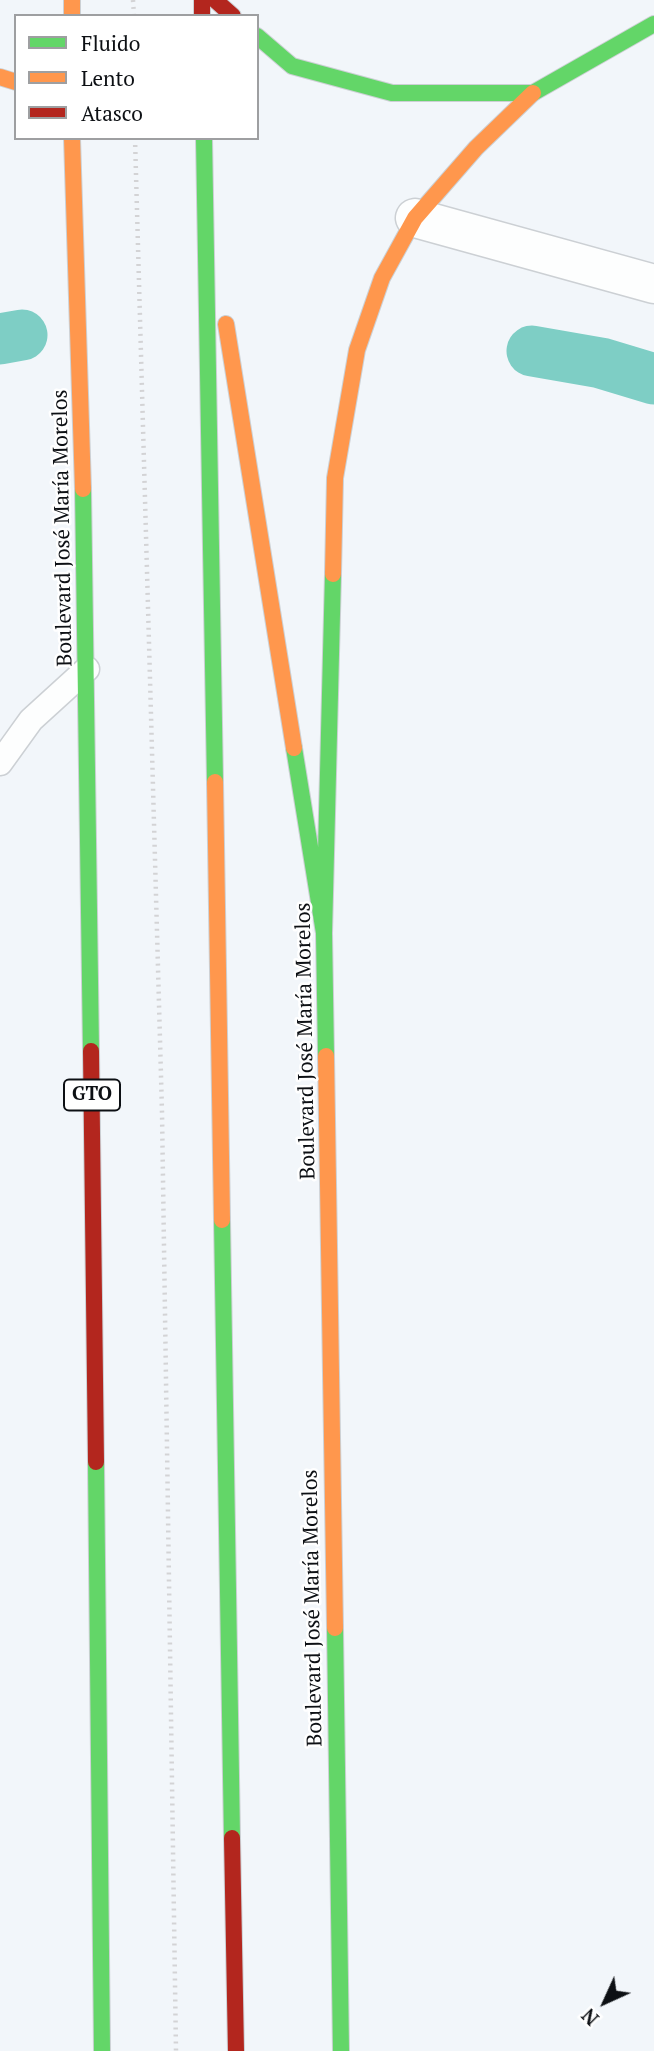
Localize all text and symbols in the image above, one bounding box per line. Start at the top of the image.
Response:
legend [14,14,259,140]
text: Fluido [81,29,140,57]
text: Lento [81,64,135,92]
text: Atasco [81,99,143,127]
street label: Boulevard José María Morelos [48,389,78,667]
street label: Boulevard José María Morelos [291,902,321,1180]
road number: GTO [64,1079,120,1110]
street label: Boulevard José María Morelos [298,1469,328,1747]
north arrow [570,1967,640,2037]
text: N [576,2003,604,2031]

